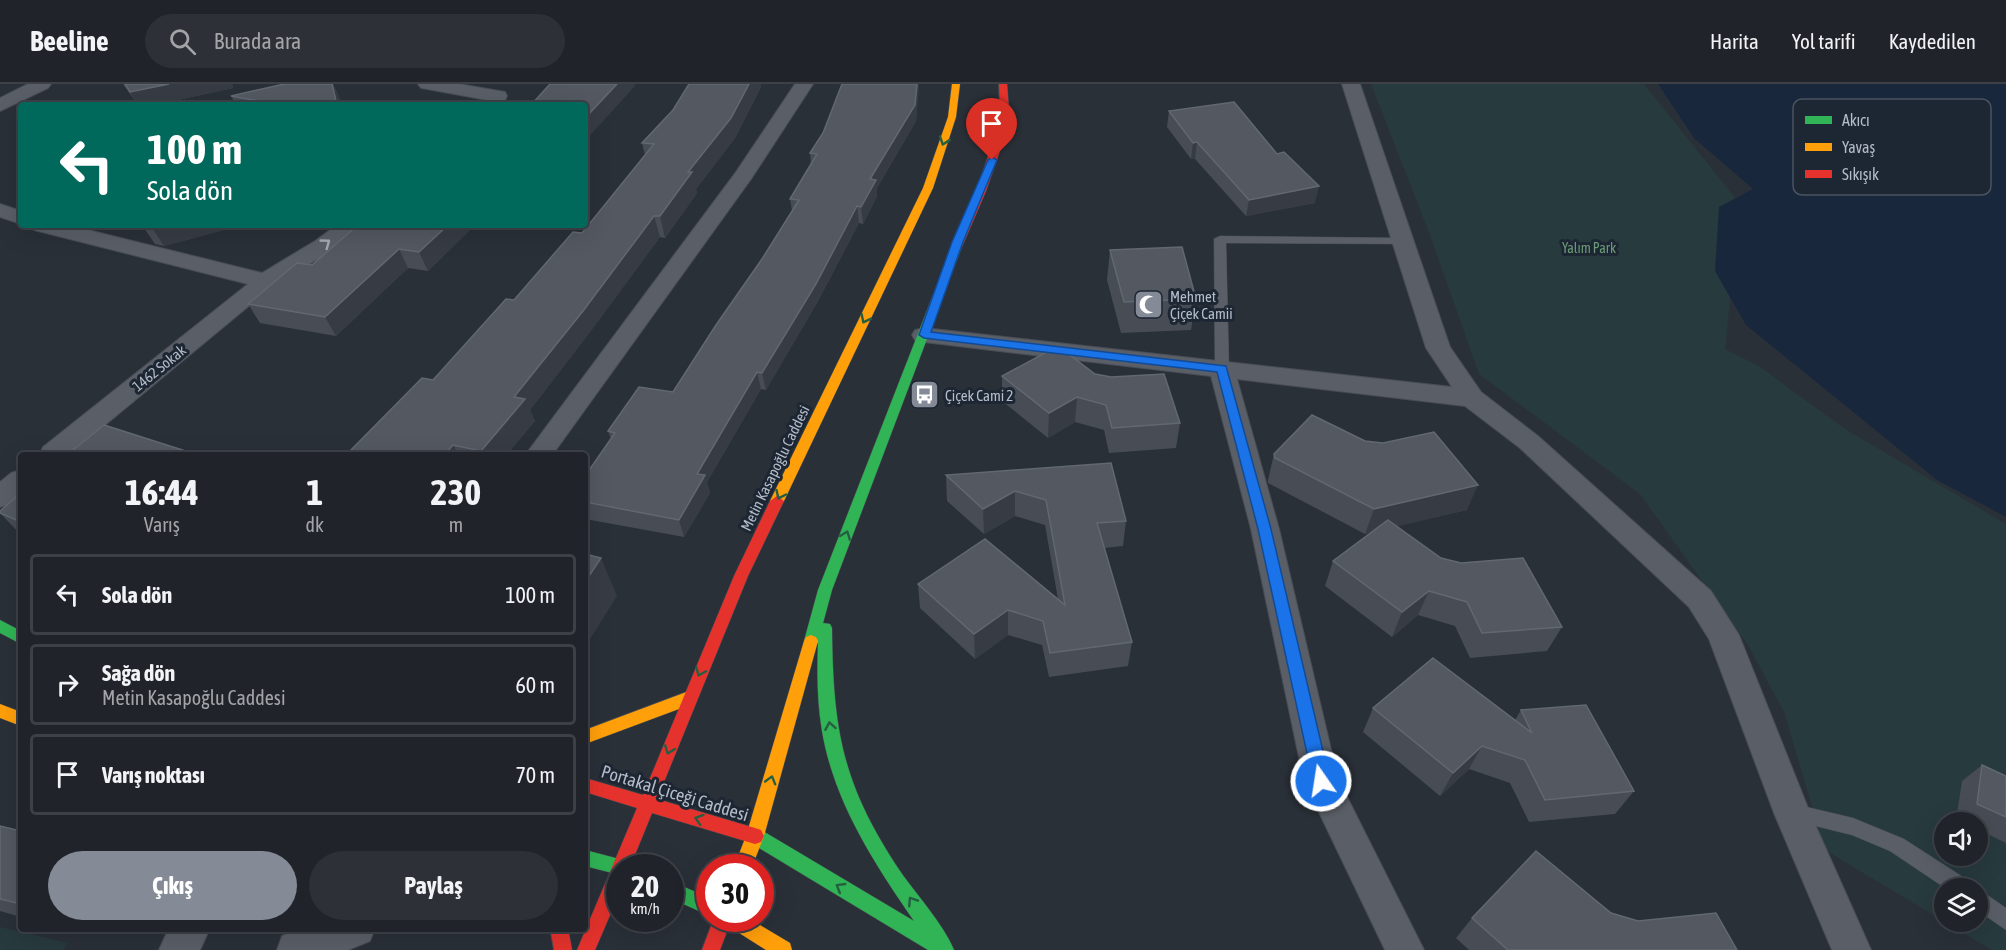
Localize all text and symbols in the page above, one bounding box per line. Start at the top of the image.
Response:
search box [145,14,565,68]
text: Beeline [30,25,109,57]
icon: search [166,25,199,58]
text: Burada ara [214,28,301,54]
text: Harita [1710,29,1759,53]
text: Yol tarifi [1792,29,1856,53]
text: Kaydedilen [1889,29,1976,53]
pin [966,98,1017,160]
legend [1793,99,1991,195]
icon: arrive [975,107,1008,140]
text: Akıcı [1842,111,1870,129]
text: 100 m [147,125,242,173]
icon: left [48,126,126,204]
one-way arrow [939,135,952,146]
text: Yavaş [1842,138,1875,157]
text: Sıkışık [1842,165,1879,184]
text: Sola dön [147,175,233,206]
one-way arrow [320,239,331,250]
park label: Yalım Park [1562,240,1616,256]
place label: Mehmet Çiçek Camii [1170,288,1233,322]
mosque icon: Mehmet Çiçek Camii [1133,289,1165,321]
one-way arrow [861,312,872,323]
street label: 1462 Sokak [129,341,189,395]
bus stop icon: Çiçek Cami 2 [908,379,940,411]
place label: Çiçek Cami 2 [945,387,1013,404]
street label: Metin Kasapoğlu Caddesi [737,402,813,534]
text: 16:44 [125,471,199,513]
text: 1 [306,471,323,513]
text: 230 [430,471,481,513]
one-way arrow [776,488,788,499]
text: Varış [144,513,180,536]
text: dk [306,513,324,536]
text: m [449,513,463,536]
one-way arrow [839,531,851,542]
icon: left [51,578,84,611]
text: Sola dön [102,582,172,608]
text: 100 m [505,582,555,608]
text: Sağa dön [102,660,175,686]
one-way arrow [695,666,707,677]
icon: right [51,668,84,701]
text: 60 m [515,672,555,698]
text: Metin Kasapoğlu Caddesi [102,686,286,709]
one-way arrow [824,721,837,731]
one-way arrow [664,744,676,755]
position arrow [1289,749,1353,813]
icon: arrive [51,758,84,791]
street label: Portakal Çiceği Caddesi [599,761,751,825]
text: Varış noktası [102,762,205,788]
text: 70 m [515,762,555,788]
one-way arrow [764,775,776,786]
map controls [1934,812,1988,932]
button: sound [1934,812,1988,866]
one-way arrow [694,814,705,826]
button: Çıkış [48,851,297,920]
button: Paylaş [309,851,558,920]
speed limit sign: 30 [696,854,774,932]
text: 20 [631,869,659,903]
button: layers [1934,878,1988,932]
one-way arrow [836,883,846,895]
one-way arrow [908,896,919,907]
text: km/h [630,900,660,917]

